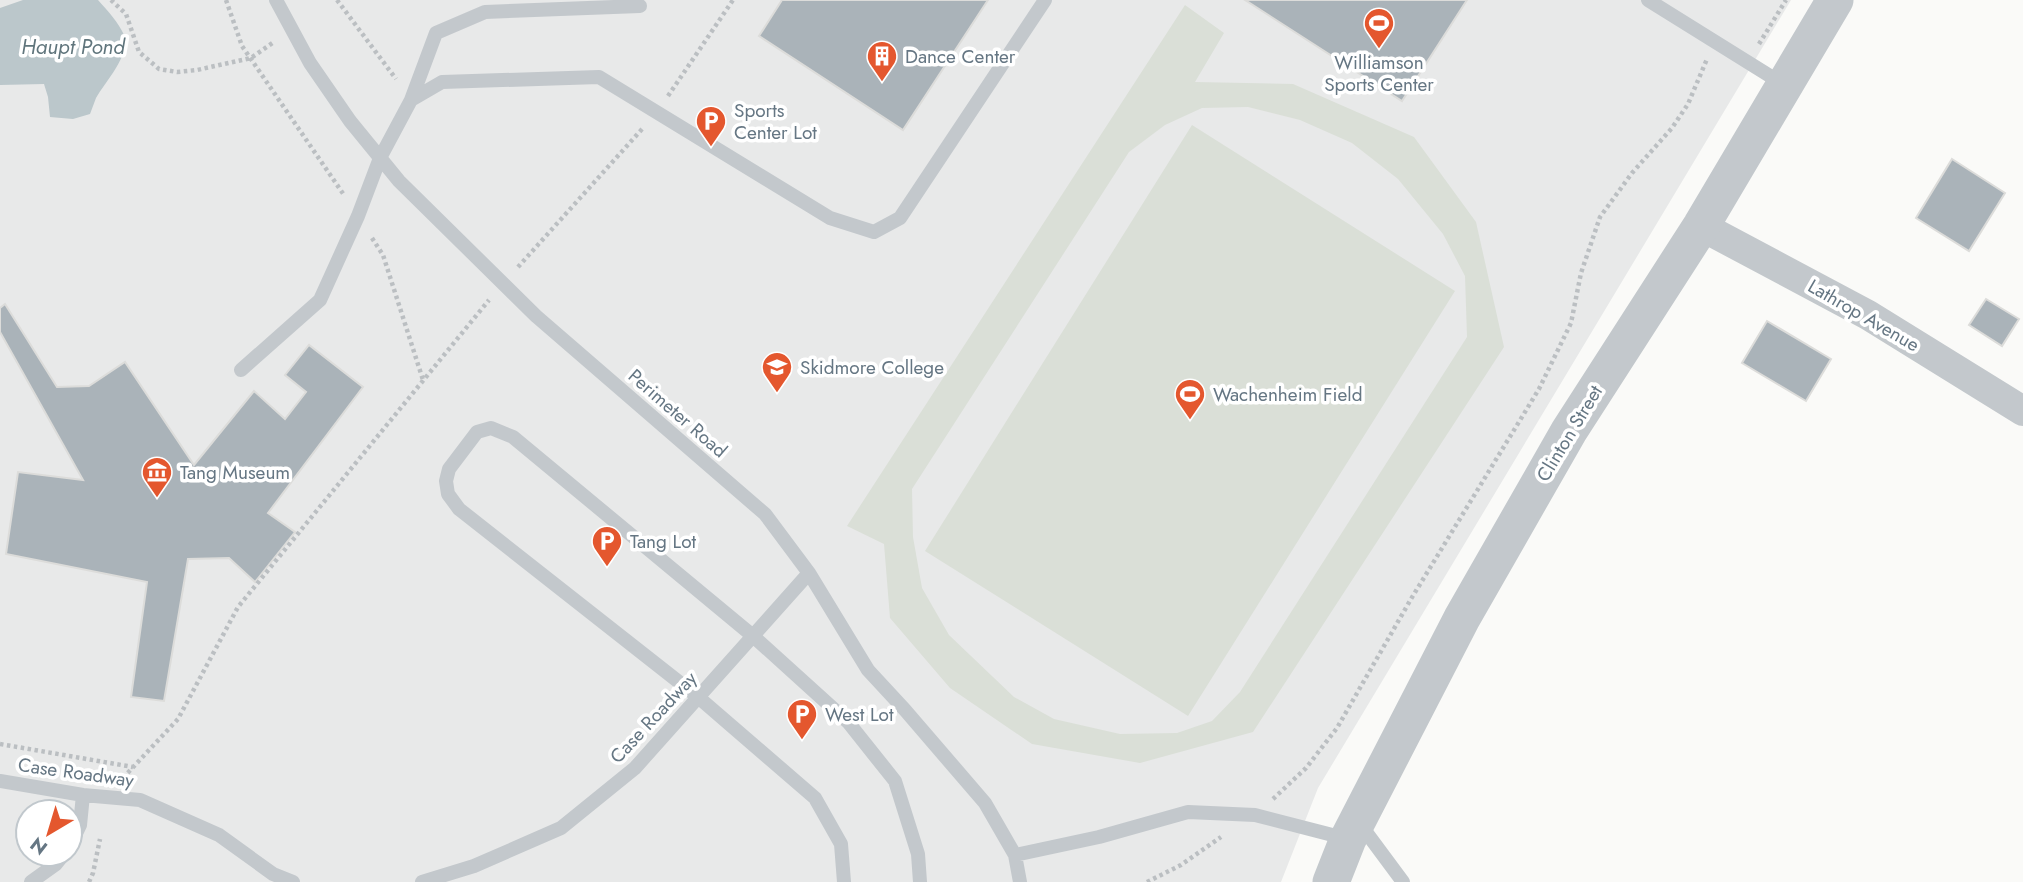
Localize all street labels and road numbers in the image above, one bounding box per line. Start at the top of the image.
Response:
street label: Lathrop Avenue [1803,273,1925,358]
street label: Perimeter Road [622,363,733,464]
street label: Clinton Street [1530,380,1609,487]
street label: Case Roadway [604,665,703,769]
street label: Case Roadway [16,751,136,794]

